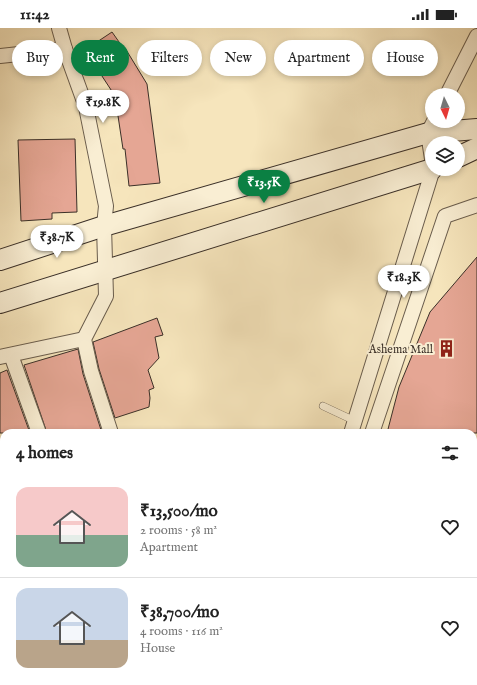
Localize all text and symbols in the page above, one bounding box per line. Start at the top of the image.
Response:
text: 11:42 [20,5,50,24]
chip: Buy [12,40,63,76]
chip: Rent [71,40,129,76]
chip: Filters [137,40,202,76]
chip: New [210,40,266,76]
chip: Apartment [274,40,364,76]
chip: House [372,40,438,76]
north arrow [425,88,465,128]
map controls [425,88,465,176]
pin: ₹19.8K [70,90,136,124]
text: ₹19.8K [85,94,121,111]
button: layers [425,136,465,176]
pin: ₹13.5K [231,170,297,204]
text: ₹13.5K [247,174,281,191]
pin: ₹38.7K [24,225,90,259]
text: ₹38.7K [40,229,74,246]
pin: ₹18.3K [371,265,437,299]
text: ₹18.3K [387,269,421,286]
building icon: Ashema Mall [436,339,456,359]
place label: Ashema Mall [368,342,434,357]
icon: filters [439,442,461,464]
text: 4 homes [16,443,73,464]
text: ₹13,500/mo [140,501,218,522]
icon: home [48,503,96,551]
icon: heart [439,516,461,538]
text: 2 rooms · 58 m² [140,522,217,539]
text: Apartment [140,539,198,556]
text: ₹38,700/mo [140,602,219,623]
icon: home [48,604,96,652]
icon: heart [439,617,461,639]
text: 4 rooms · 116 m² [140,623,223,640]
text: House [140,640,175,657]

